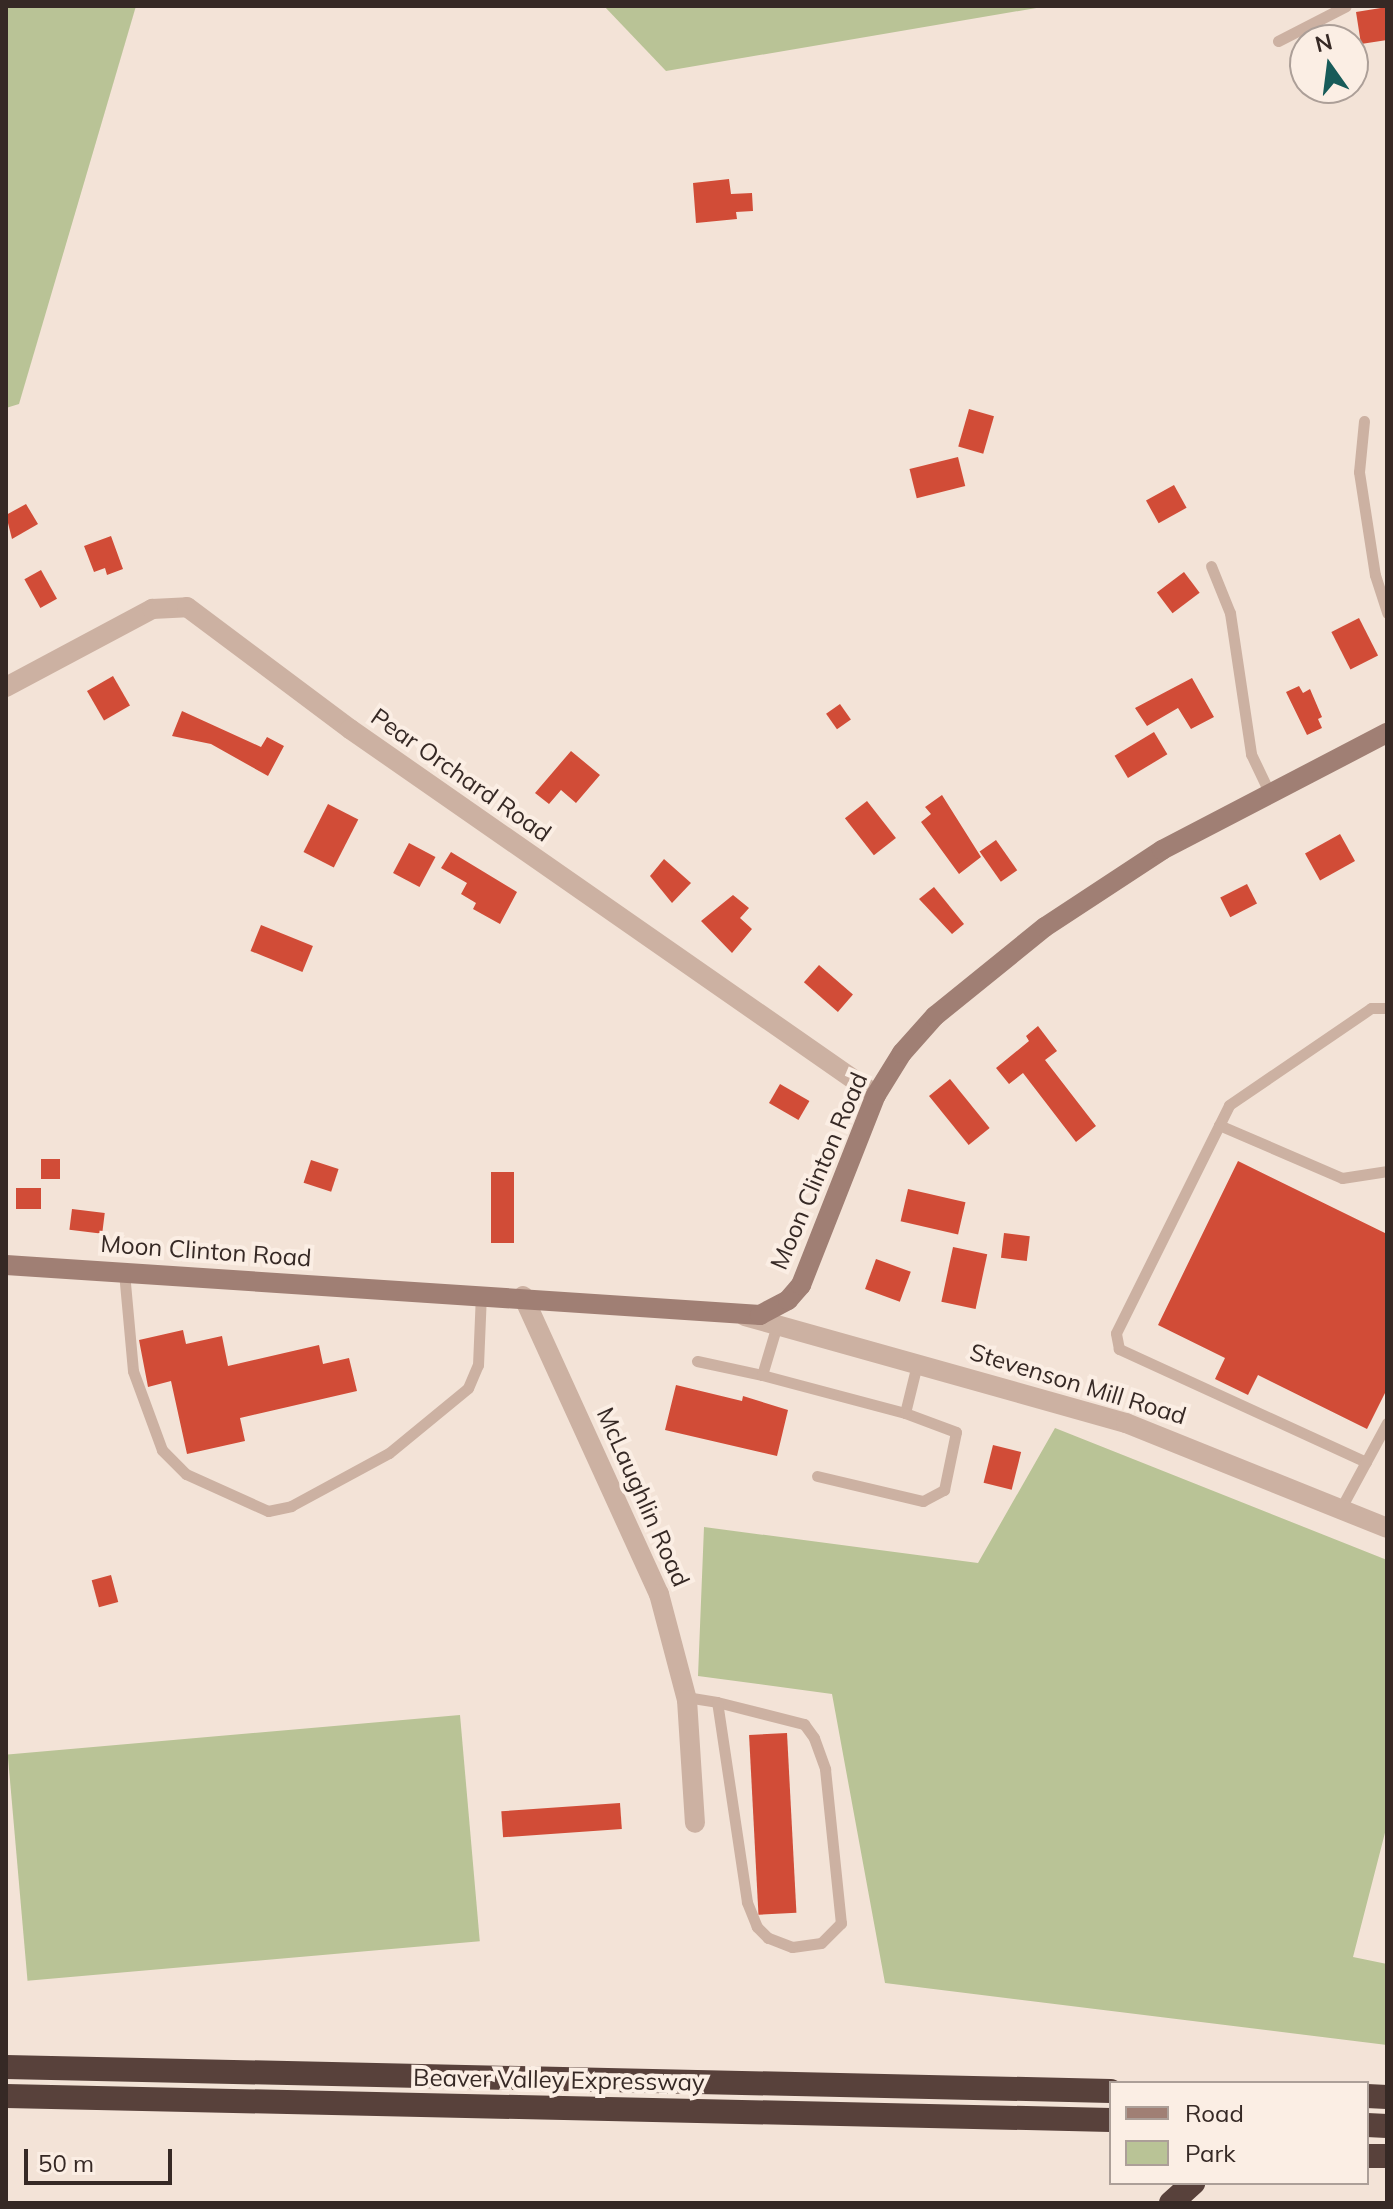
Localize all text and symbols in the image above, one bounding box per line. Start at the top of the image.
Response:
north arrow [1289,24,1369,104]
text: N [1312,27,1335,58]
street label: Pear Orchard Road [365,702,557,848]
street label: Moon Clinton Road [764,1068,874,1274]
street label: Moon Clinton Road [100,1229,312,1273]
street label: Stevenson Mill Road [966,1337,1190,1431]
street label: McLaughlin Road [591,1403,695,1591]
street label: Beaver Valley Expressway [413,2063,705,2097]
legend [1109,2081,1369,2185]
text: Road [1185,2098,1244,2128]
scale bar [28,2133,176,2183]
text: Park [1185,2138,1236,2168]
text: 50 m [38,2148,94,2178]

